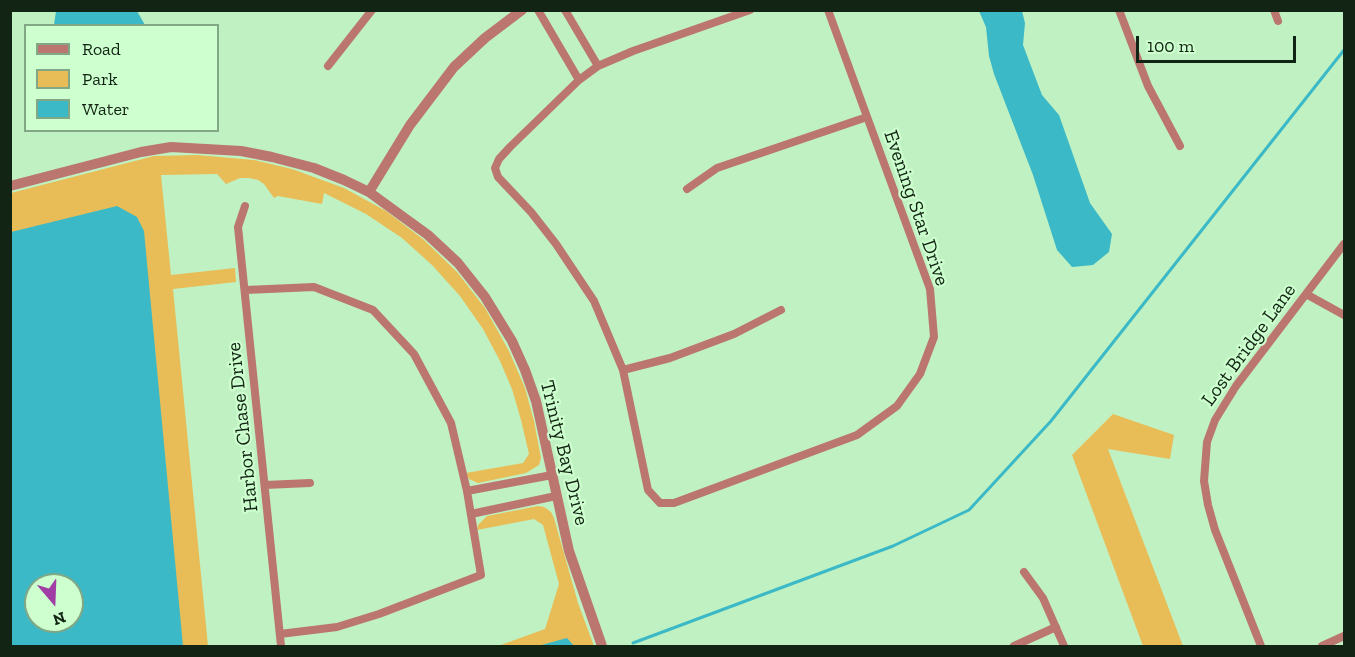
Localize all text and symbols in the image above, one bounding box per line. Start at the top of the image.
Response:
legend [24,24,219,132]
scale bar [1139,24,1300,62]
text: 100 m [1147,35,1194,57]
text: Road [82,38,121,60]
text: Park [82,68,118,90]
text: Water [82,98,129,120]
street label: Evening Star Drive [878,127,954,289]
street label: Lost Bridge Lane [1197,279,1301,411]
street label: Harbor Chase Drive [222,341,264,513]
street label: Trinity Bay Drive [534,378,594,528]
north arrow [24,573,84,633]
text: N [51,608,68,630]

